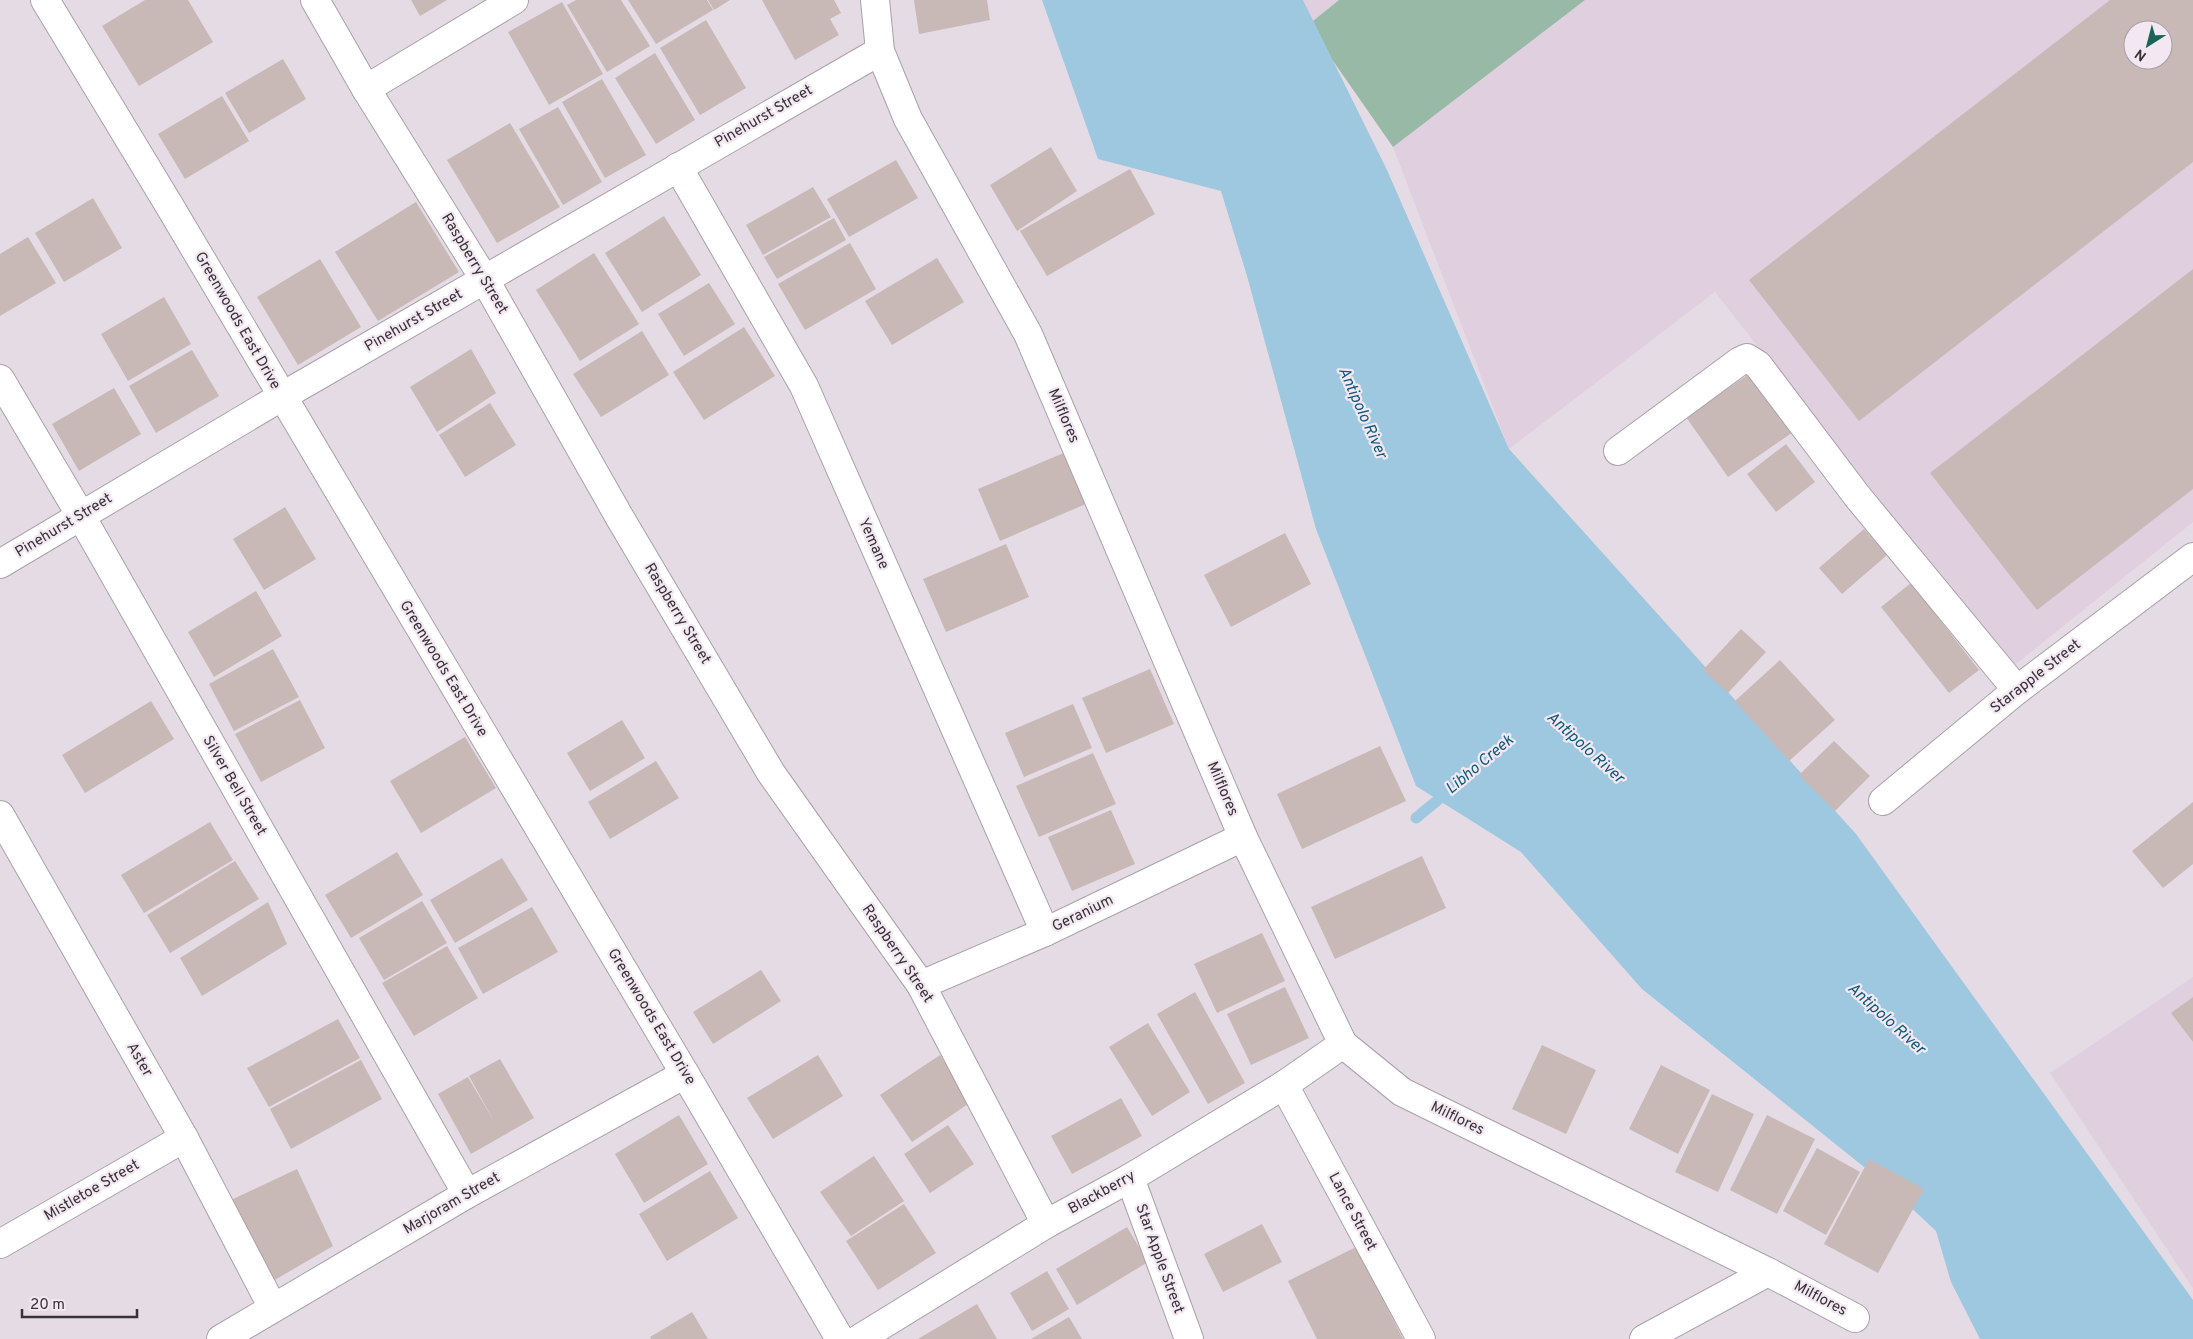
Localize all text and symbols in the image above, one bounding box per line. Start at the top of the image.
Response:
north arrow [2123,20,2173,70]
text: N [2132,44,2150,64]
street label: Pinehurst Street [712,81,816,153]
street label: Raspberry Street [436,210,512,318]
street label: Greenwoods East Drive [190,249,284,393]
street label: Pinehurst Street [362,285,466,357]
water label: Antipolo River [1333,364,1392,464]
street label: Milflores [1043,386,1083,446]
street label: Pinehurst Street [12,490,116,562]
street label: Yemane [853,515,893,573]
street label: Raspberry Street [639,560,715,668]
street label: Greenwoods East Drive [395,597,491,741]
street label: Starapple Street [1987,636,2085,718]
water label: Antipolo River [1542,708,1630,789]
water label: Libho Creek [1442,730,1519,799]
street label: Silver Bell Street [198,732,270,840]
street label: Milflores [1202,759,1242,819]
street label: Geranium [1049,891,1117,937]
street label: Raspberry Street [857,901,937,1007]
street label: Greenwoods East Drive [603,945,699,1089]
water label: Antipolo River [1843,979,1931,1060]
street label: Aster [122,1039,156,1081]
street label: Milflores [1427,1098,1487,1140]
street label: Mistletoe Street [41,1156,143,1226]
street label: Blackberry [1065,1167,1139,1219]
street label: Marjoram Street [400,1169,504,1239]
street label: Lance Street [1324,1170,1380,1254]
street label: Star Apple Street [1130,1202,1188,1316]
street label: Milflores [1790,1277,1850,1321]
scale bar [22,1286,138,1318]
text: 20 m [30,1296,65,1315]

